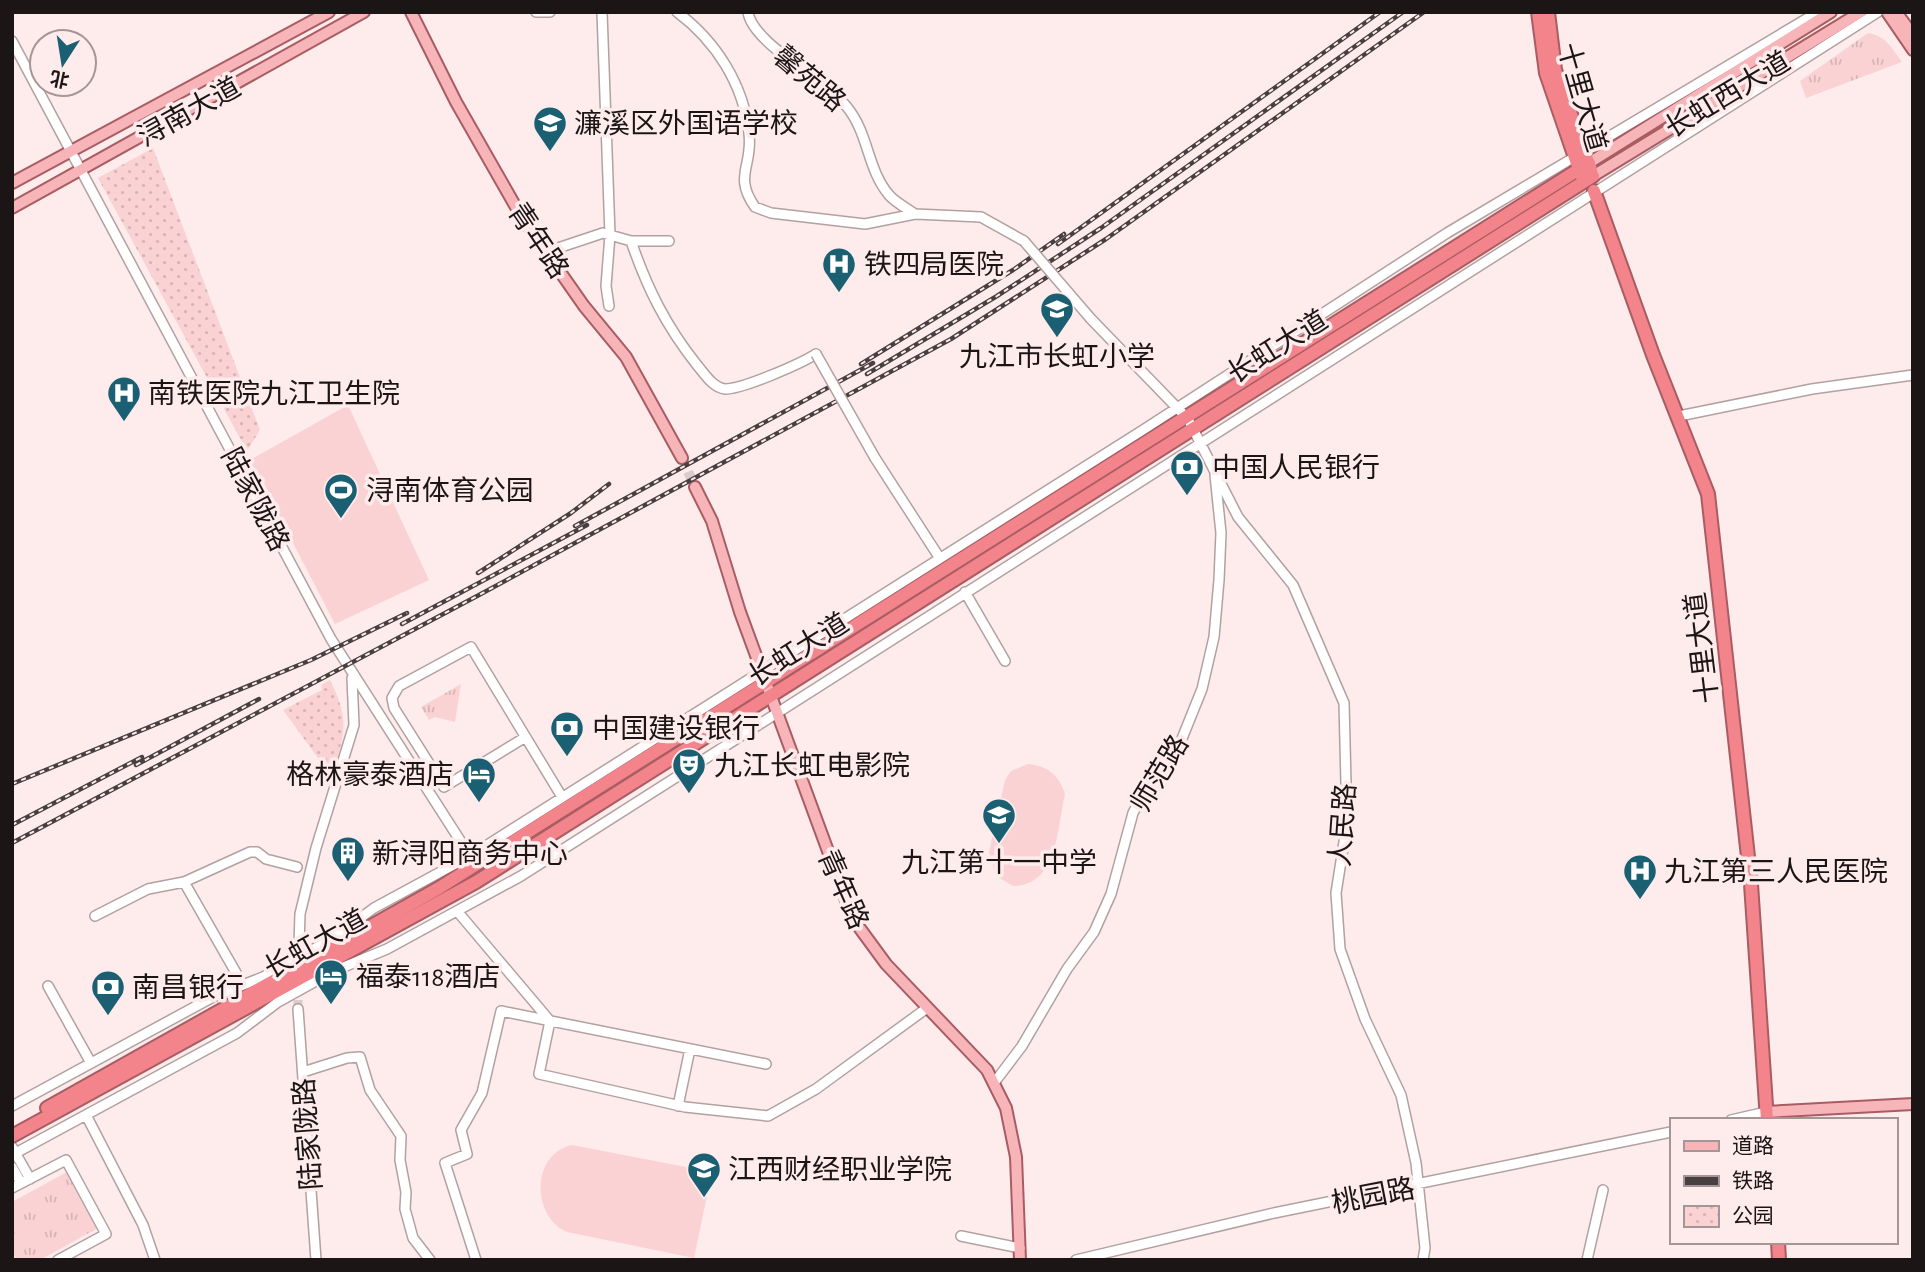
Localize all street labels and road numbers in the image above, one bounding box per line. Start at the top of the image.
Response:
street label: 十里大道 [1552,39,1612,155]
street label: 馨苑路 [768,40,851,117]
street label: 长虹西大道 [1660,46,1795,144]
street label: 浔南大道 [133,72,246,152]
street label: 青年路 [502,197,574,284]
street label: 长虹大道 [1222,304,1333,389]
street label: 陆家陇路 [216,443,295,556]
street label: 十里大道 [1680,590,1724,705]
street label: 长虹大道 [743,607,854,692]
street label: 师范路 [1125,730,1194,817]
street label: 人民路 [1325,782,1361,868]
street label: 青年路 [812,845,874,934]
street label: 长虹大道 [259,904,372,984]
street label: 陆家陇路 [289,1077,327,1191]
street label: 桃园路 [1329,1173,1417,1219]

